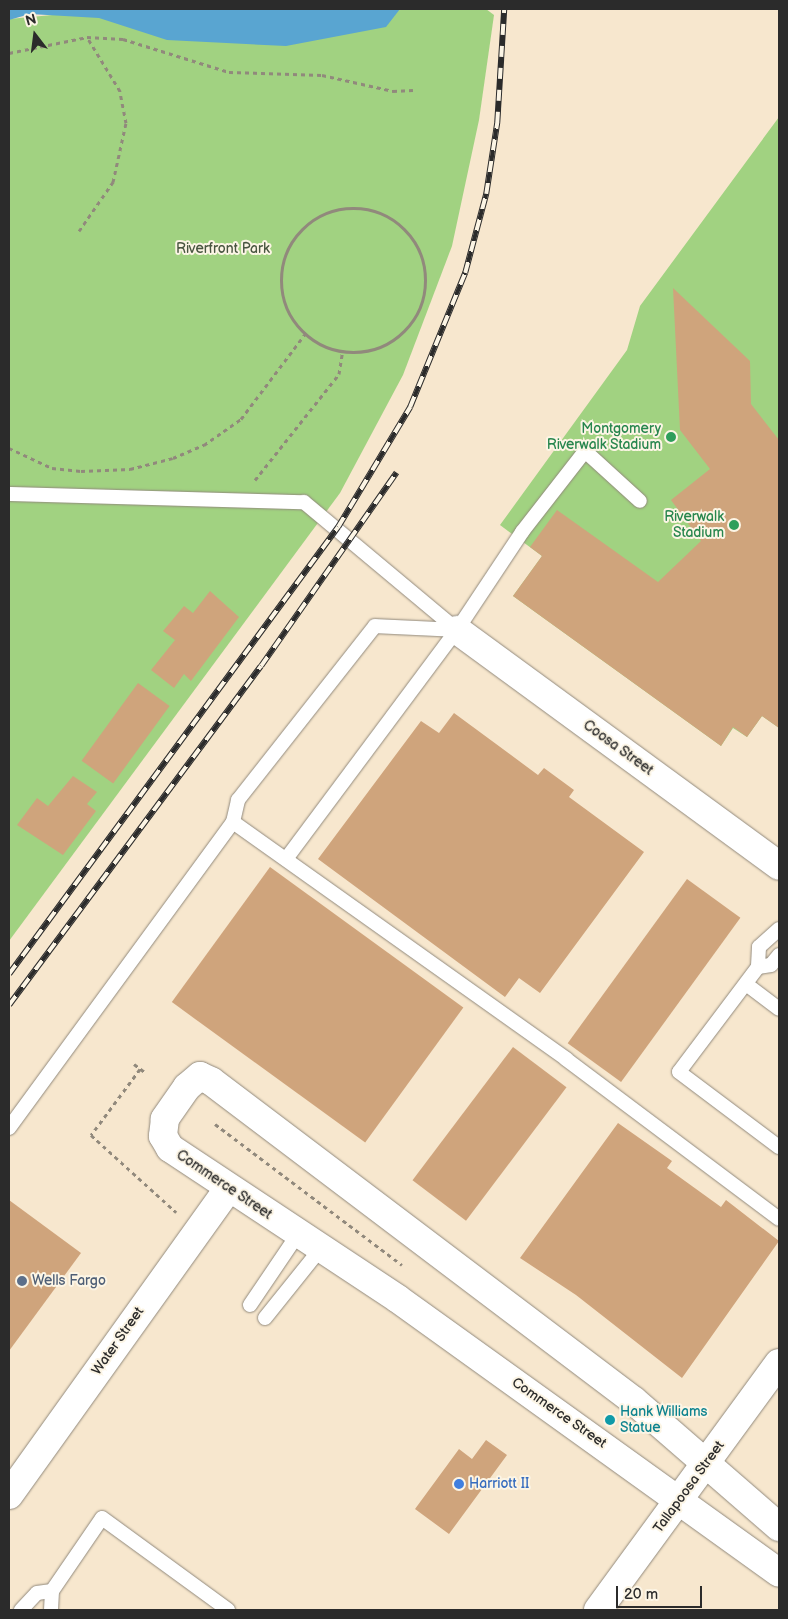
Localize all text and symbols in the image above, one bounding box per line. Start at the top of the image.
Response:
north arrow [10,10,60,60]
text: N [24,10,38,30]
park label: Riverfront Park [176,241,270,257]
place label: Montgomery Riverwalk Stadium [546,421,661,454]
marker: Montgomery Riverwalk Stadium [665,431,677,443]
place label: Riverwalk Stadium [664,509,724,542]
marker: Riverwalk Stadium [728,519,740,531]
street label: Coosa Street [580,717,656,779]
street label: Commerce Street [173,1147,275,1223]
place label: Wells Fargo [32,1273,106,1289]
marker: Wells Fargo [16,1275,28,1287]
street label: Water Street [88,1304,148,1378]
street label: Commerce Street [508,1374,610,1452]
place label: Hank Williams Statue [620,1404,708,1436]
marker: Hank Williams Statue [604,1414,616,1426]
street label: Tallapoosa Street [650,1438,728,1536]
place label: Harriott II [469,1476,529,1492]
marker: Harriott II [453,1478,465,1490]
scale bar [618,1576,704,1608]
text: 20 m [624,1585,658,1604]

